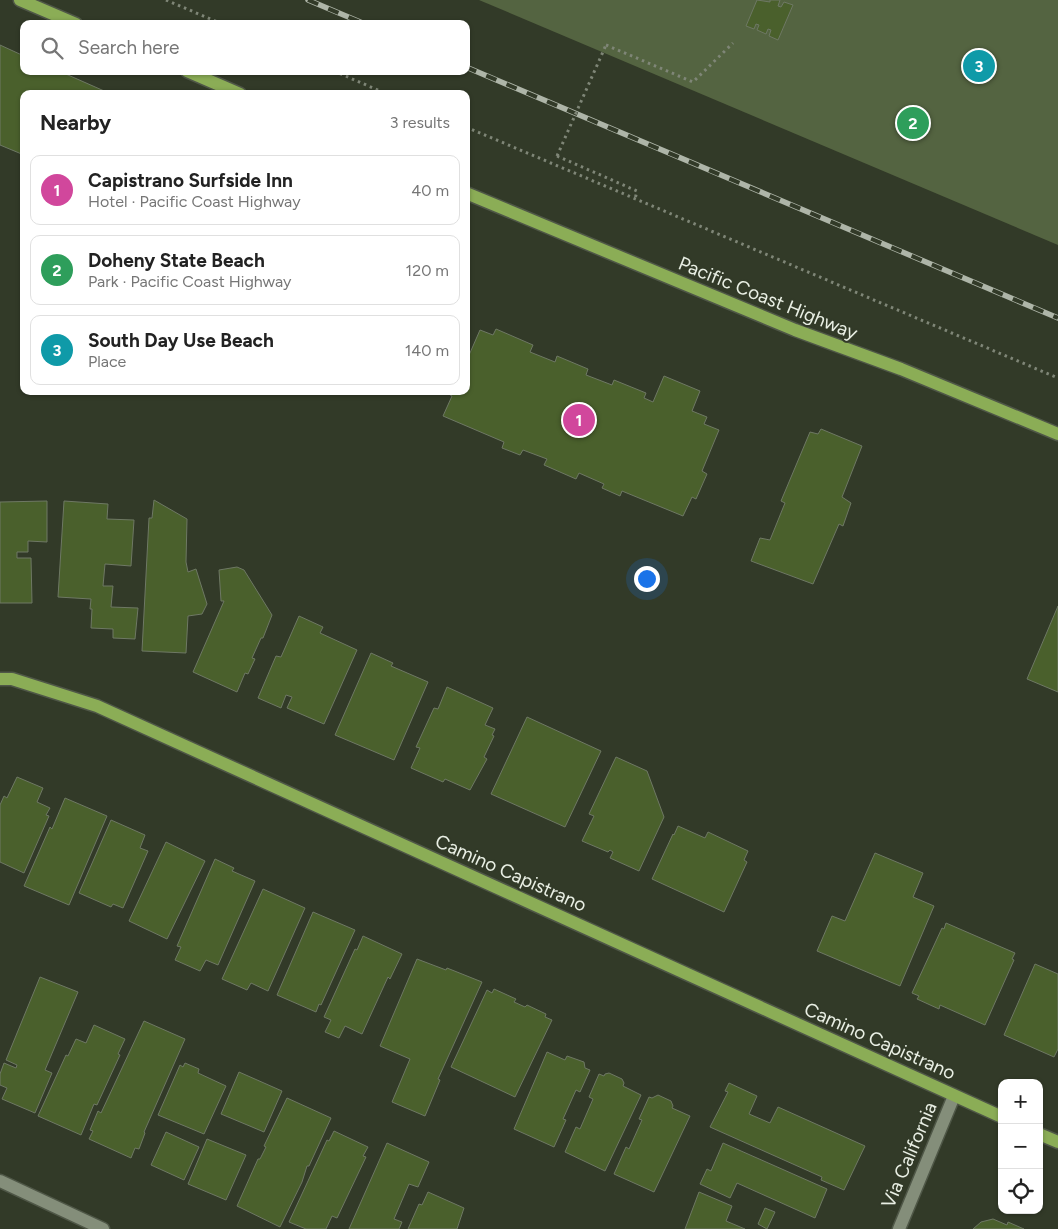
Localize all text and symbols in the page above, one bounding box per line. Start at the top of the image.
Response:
search box [20,20,470,75]
icon: search [38,34,66,62]
text: Search here [78,36,180,59]
pin: 3 [963,47,995,85]
pin: 2 [897,104,929,142]
text: Nearby [40,110,111,135]
text: 3 results [390,113,450,132]
text: Capistrano Surfside Inn [88,169,293,192]
text: 1 [54,181,60,200]
text: 40 m [411,181,449,200]
text: Hotel · Pacific Coast Highway [88,192,301,211]
text: Doheny State Beach [88,249,265,272]
street label: Pacific Coast Highway [675,252,861,344]
text: 2 [52,261,62,280]
text: 120 m [406,261,449,280]
text: Park · Pacific Coast Highway [88,272,291,291]
text: South Day Use Beach [88,329,274,352]
text: 3 [53,341,61,360]
text: 140 m [405,341,449,360]
text: Place [88,352,126,371]
pin: 1 [563,401,595,439]
your location [634,566,660,592]
street label: Camino Capistrano [432,829,590,917]
street label: Camino Capistrano [801,997,959,1085]
map controls [998,1079,1043,1214]
button: + [998,1079,1043,1124]
street label: Via California [876,1098,942,1212]
button: − [998,1124,1043,1169]
button: locate [998,1169,1043,1214]

